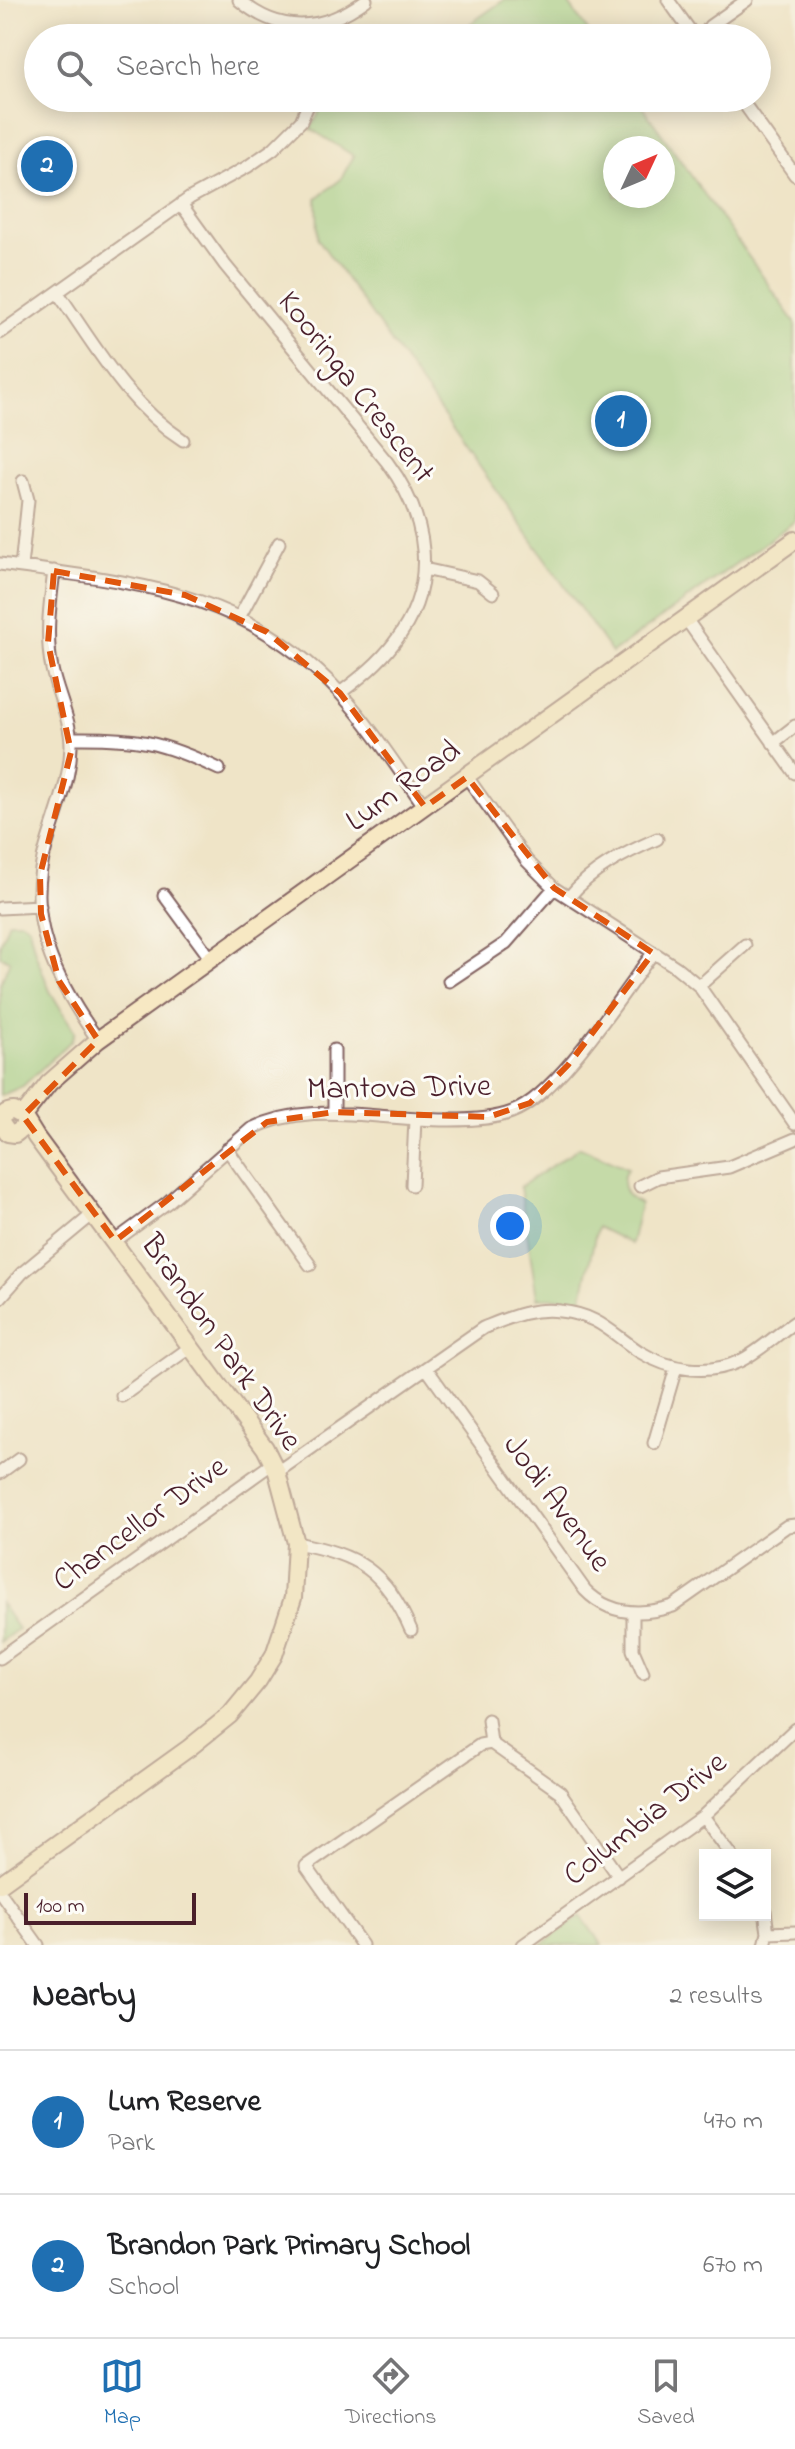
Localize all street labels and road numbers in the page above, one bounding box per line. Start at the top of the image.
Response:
street label: Kooringa Crescent [265,282,445,495]
street label: Lum Road [337,729,471,845]
street label: Mantova Drive [306,1064,492,1114]
street label: Brandon Park Drive [127,1224,313,1462]
street label: Jodi Avenue [490,1426,622,1583]
street label: Chancellor Drive [44,1445,239,1605]
street label: Columbia Drive [554,1741,738,1899]

